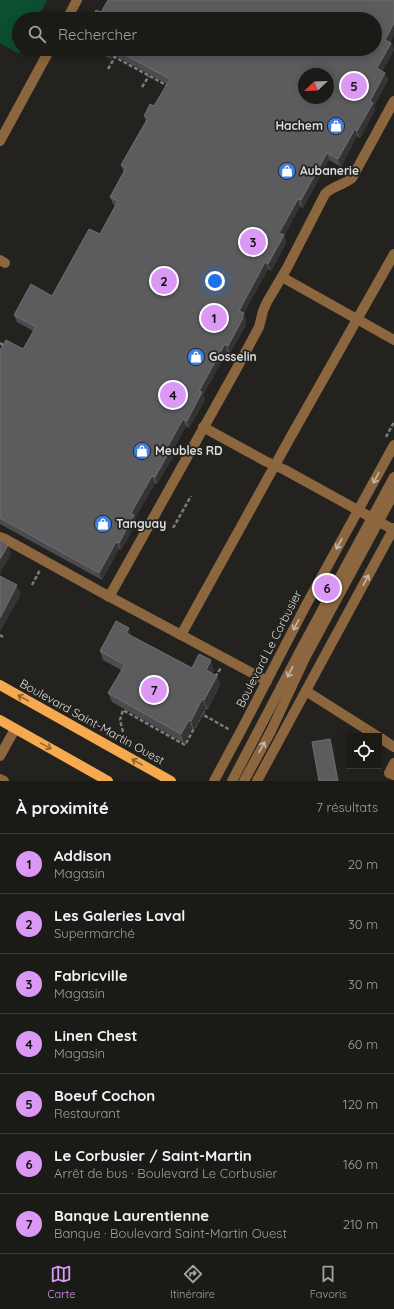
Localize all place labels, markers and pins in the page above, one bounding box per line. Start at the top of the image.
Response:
pin: 5 [341,71,367,101]
shop icon: Hachem [326,116,346,136]
place label: Hachem [275,118,323,133]
shop icon: Aubanerie [277,161,297,181]
place label: Aubanerie [300,163,359,178]
pin: 3 [240,227,266,257]
pin: 2 [151,266,177,296]
pin: 1 [201,303,227,333]
shop icon: Gosselin [186,347,206,367]
place label: Gosselin [209,349,257,364]
pin: 4 [160,380,186,410]
shop icon: Meubles RD [132,441,152,461]
place label: Meubles RD [155,443,223,458]
shop icon: Tanguay [93,514,113,534]
place label: Tanguay [116,516,166,531]
pin: 6 [314,573,340,603]
pin: 7 [141,675,167,705]

